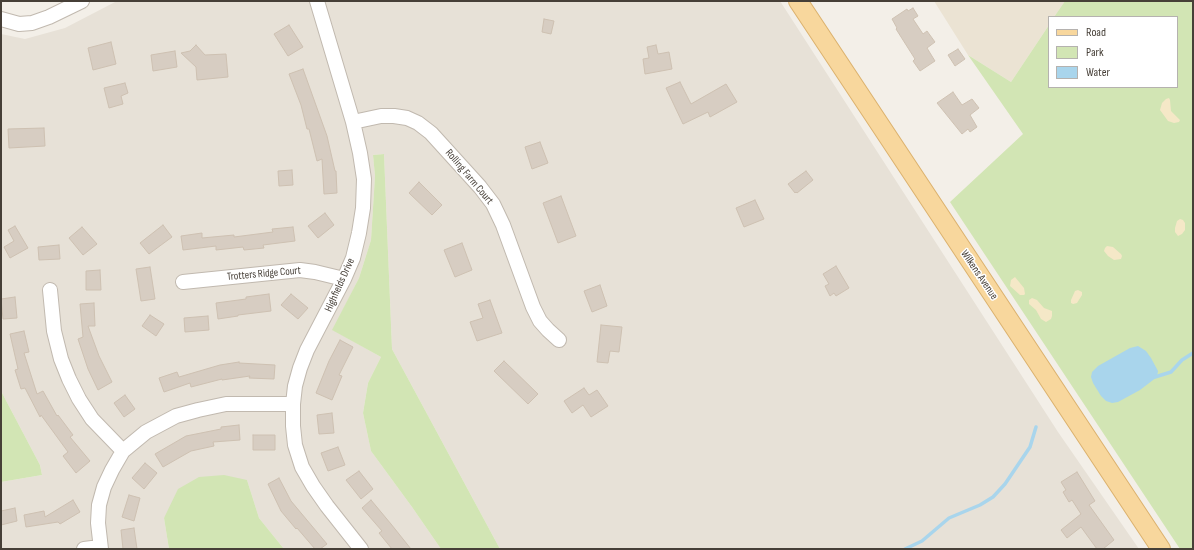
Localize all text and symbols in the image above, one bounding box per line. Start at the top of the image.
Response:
legend [1048,16,1178,88]
text: Road [1086,25,1106,40]
text: Park [1086,45,1104,60]
text: Water [1086,65,1110,80]
street label: Rolling Farm Court [442,147,496,207]
street label: Wilkens Avenue [958,248,1000,302]
street label: Highfields Drive [322,256,358,314]
street label: Trotters Ridge Court [226,264,302,284]

